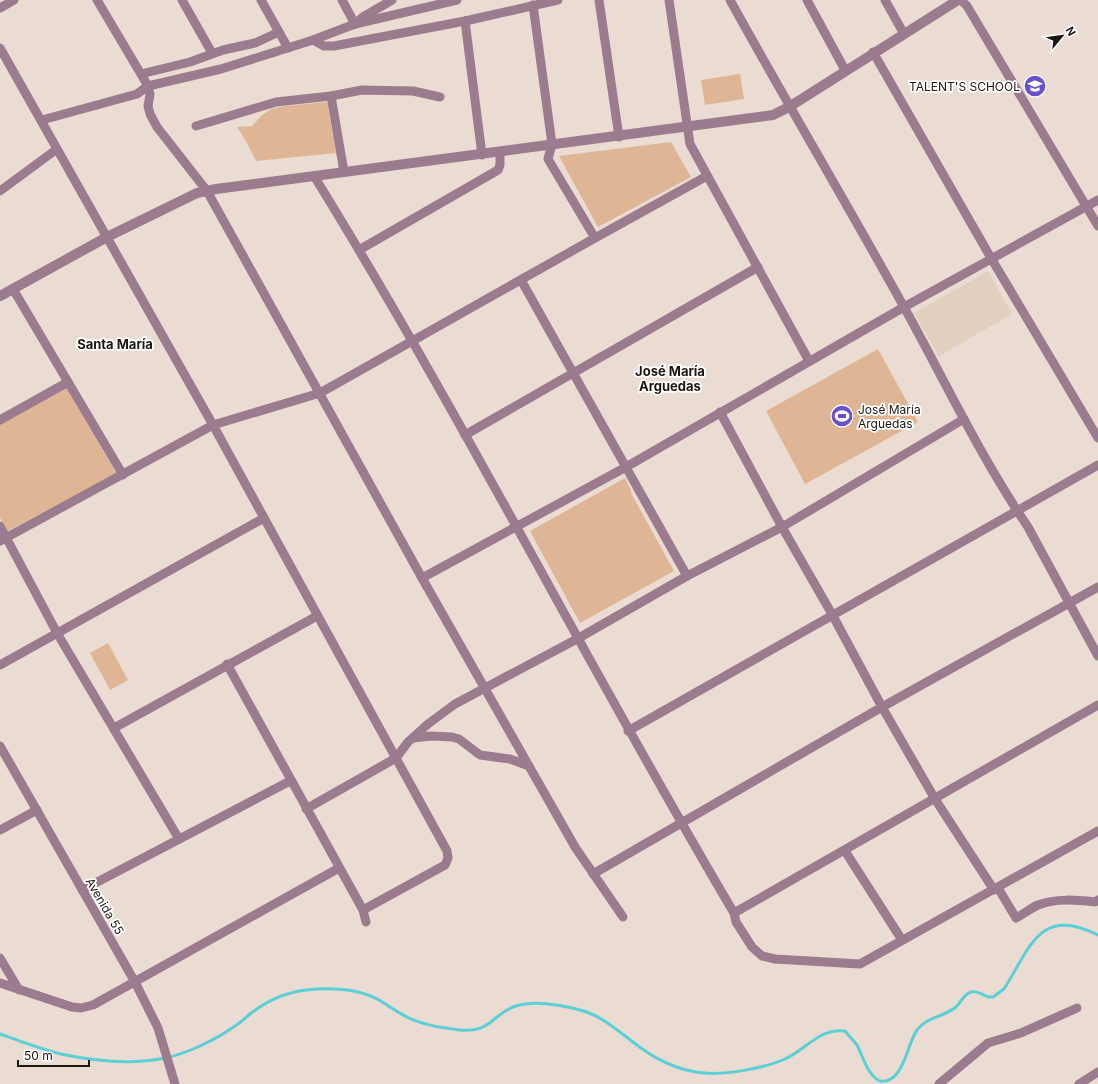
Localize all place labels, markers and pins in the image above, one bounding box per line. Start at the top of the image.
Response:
school or university icon: TALENT'S SCHOOL [1022,73,1048,99]
place label: TALENT'S SCHOOL [909,79,1020,94]
place label: José María Arguedas [858,402,921,431]
sports icon: José María Arguedas [829,403,855,429]

